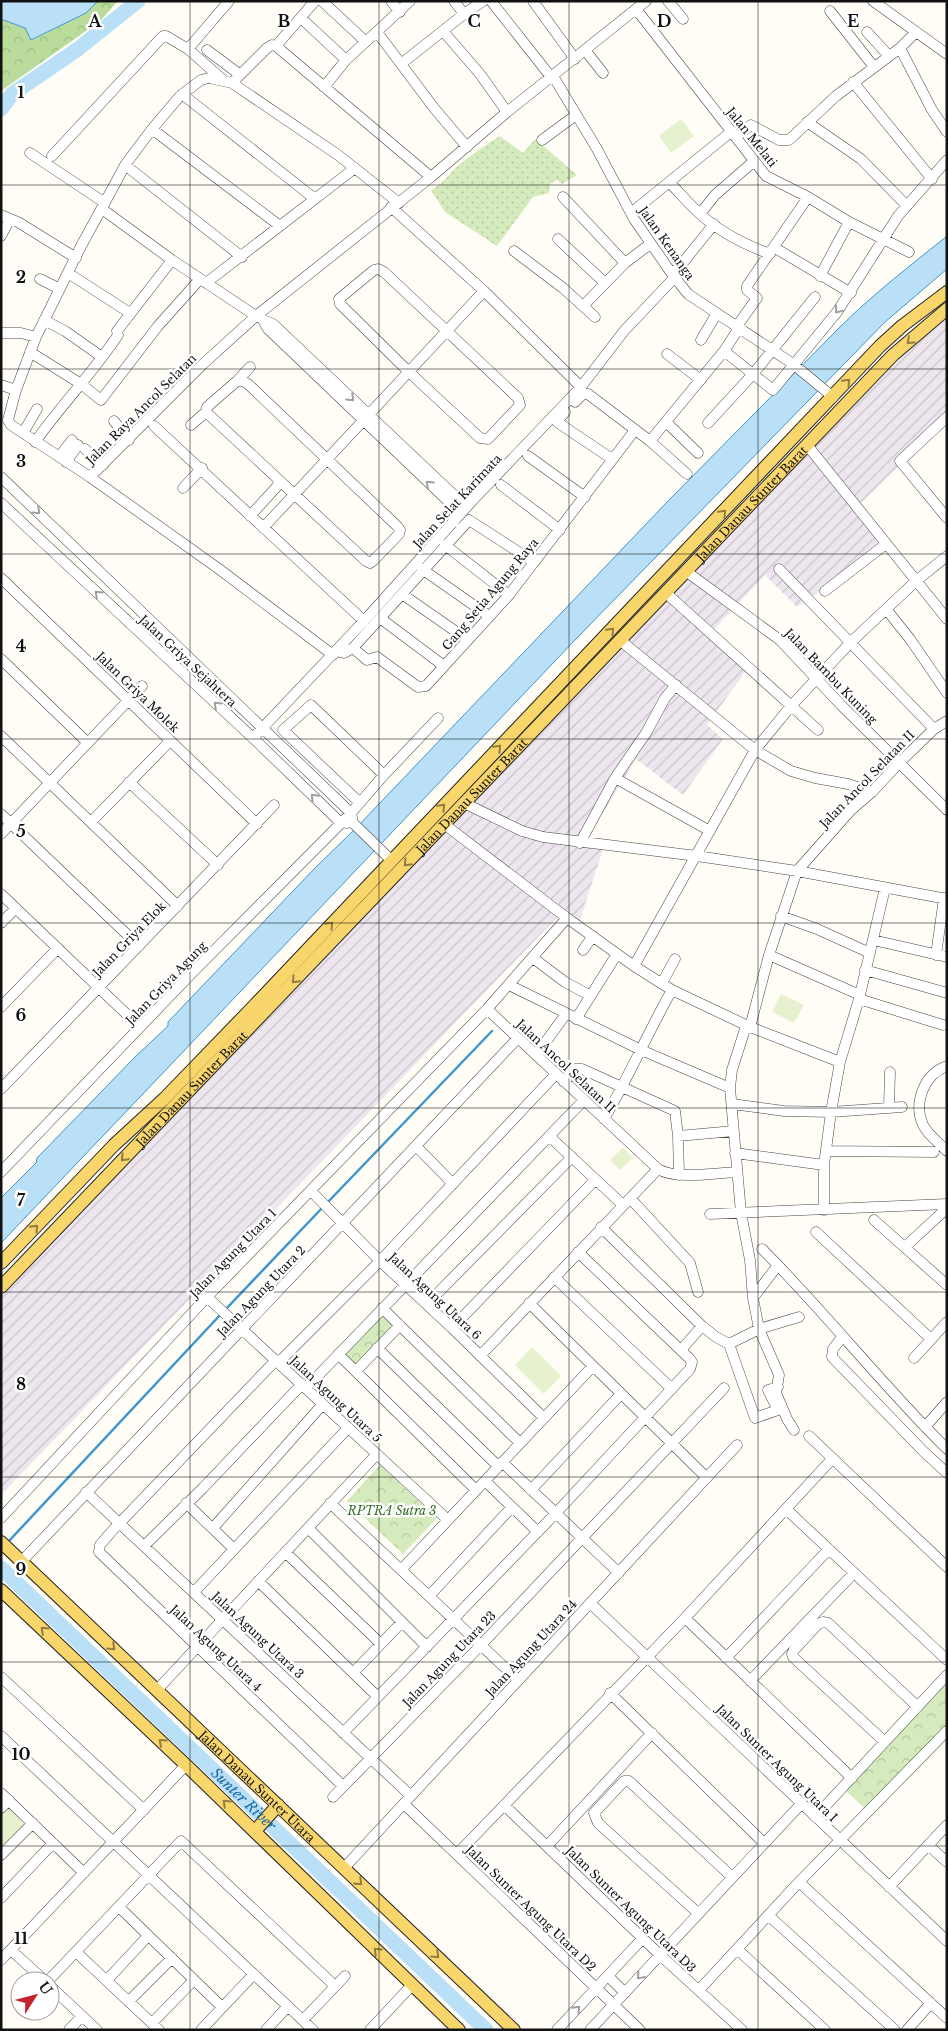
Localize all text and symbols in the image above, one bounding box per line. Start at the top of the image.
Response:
text: A [88,11,103,31]
text: B [278,11,291,31]
text: C [467,11,481,31]
text: D [657,11,671,31]
text: E [847,11,859,31]
text: 1 [18,82,25,102]
street label: Jalan Melati [722,103,781,170]
street label: Jalan Kenanga [635,202,698,283]
text: 2 [16,267,26,287]
one-way arrow [835,304,844,314]
one-way arrow [906,335,915,344]
street label: Jalan Raya Ancol Selatan [81,351,199,469]
one-way arrow [841,379,850,388]
one-way arrow [346,392,355,401]
street label: Jalan Danau Sunter Barat [691,442,810,565]
text: 3 [16,451,26,471]
street label: Jalan Selat Karimata [408,451,505,553]
one-way arrow [426,481,435,490]
one-way arrow [31,505,40,514]
one-way arrow [717,510,726,519]
street label: Gang Setia Agung Raya [439,535,542,653]
one-way arrow [95,591,104,600]
street label: Jalan Griya Sejahtera [135,611,240,710]
street label: Jalan Bambu Kuning [780,624,881,727]
one-way arrow [605,627,614,636]
text: 4 [16,636,26,656]
street label: Jalan Griya Molek [92,647,183,736]
one-way arrow [214,702,223,711]
street label: Jalan Ancol Selatan II [815,727,918,832]
street label: Jalan Danau Sunter Barat [411,735,530,858]
one-way arrow [493,744,502,753]
one-way arrow [311,794,320,803]
one-way arrow [436,803,445,812]
text: 5 [16,821,26,841]
one-way arrow [404,857,413,866]
street label: Jalan Griya Elok [88,898,169,981]
one-way arrow [324,921,333,930]
street label: Jalan Griya Agung [121,937,210,1029]
one-way arrow [292,975,301,984]
text: 6 [16,1005,27,1025]
street label: Jalan Ancol Selatan II [512,1015,619,1116]
street label: Jalan Danau Sunter Barat [131,1027,250,1151]
one-way arrow [121,1152,130,1161]
text: 7 [17,1190,26,1210]
street label: Jalan Agung Utara 1 [185,1205,279,1302]
one-way arrow [29,1225,38,1234]
street label: Jalan Agung Utara 2 [212,1243,308,1341]
street label: Jalan Agung Utara 6 [384,1248,484,1343]
street label: Jalan Agung Utara 5 [286,1351,385,1445]
text: 8 [16,1374,26,1394]
park label: RPTRA Sutra 3 [346,1503,437,1518]
text: 9 [16,1559,27,1579]
street label: Jalan Agung Utara 3 [207,1587,307,1682]
street label: Jalan Agung Utara 24 [481,1596,580,1701]
street label: Jalan Agung Utara 4 [166,1600,265,1694]
street label: Jalan Agung Utara 23 [398,1608,499,1712]
one-way arrow [40,1627,49,1636]
one-way arrow [106,1641,115,1650]
street label: Jalan Sunter Agung Utara I [712,1700,841,1825]
street label: Jalan Danau Sunter Utara [195,1726,319,1845]
one-way arrow [158,1739,167,1748]
text: 10 [11,1744,31,1764]
water label: Sunter River [207,1764,280,1835]
one-way arrow [223,1800,232,1809]
street label: Jalan Sunter Agung Utara D2 [461,1840,599,1974]
street label: Jalan Sunter Agung Utara D3 [561,1841,699,1975]
one-way arrow [353,1876,362,1885]
text: 11 [14,1928,28,1948]
one-way arrow [374,1948,383,1957]
one-way arrow [430,1949,439,1958]
one-way arrow [637,1970,646,1979]
north arrow [10,1971,60,2021]
text: U [35,1978,57,1999]
one-way arrow [571,2006,580,2015]

